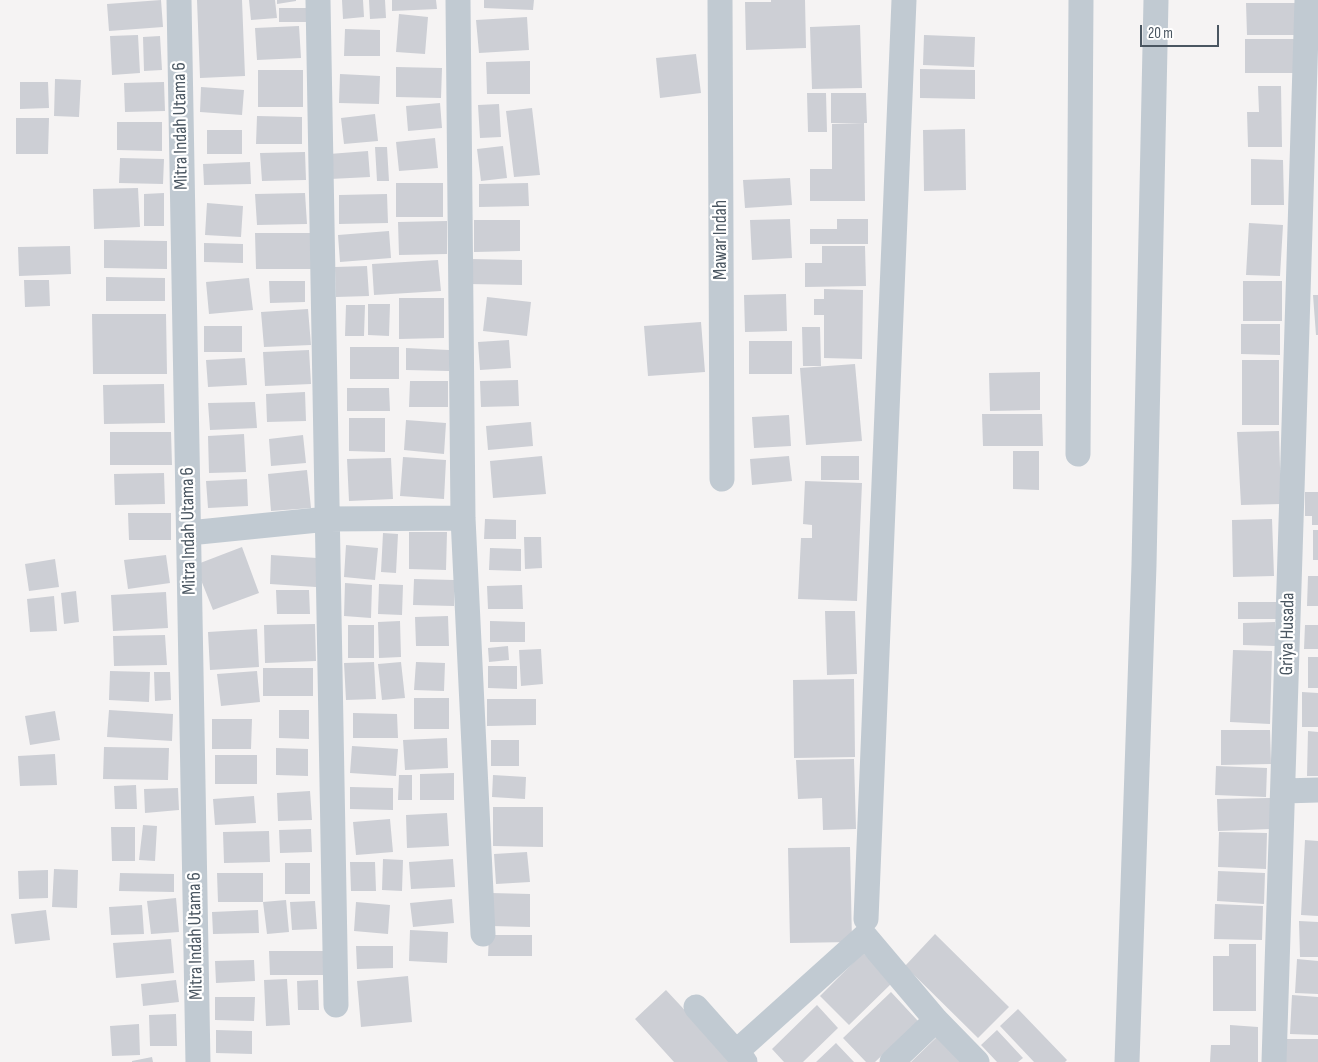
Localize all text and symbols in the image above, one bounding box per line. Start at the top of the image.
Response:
scale bar [1143,15,1222,47]
text: 20 m [1148,24,1173,43]
street label: Mitra Indah Utama 6 [168,62,194,190]
street label: Mawar Indah [710,200,732,280]
street label: Mitra Indah Utama 6 [176,467,202,595]
street label: Griya Husada [1276,592,1300,676]
street label: Mitra Indah Utama 6 [183,872,209,1000]

